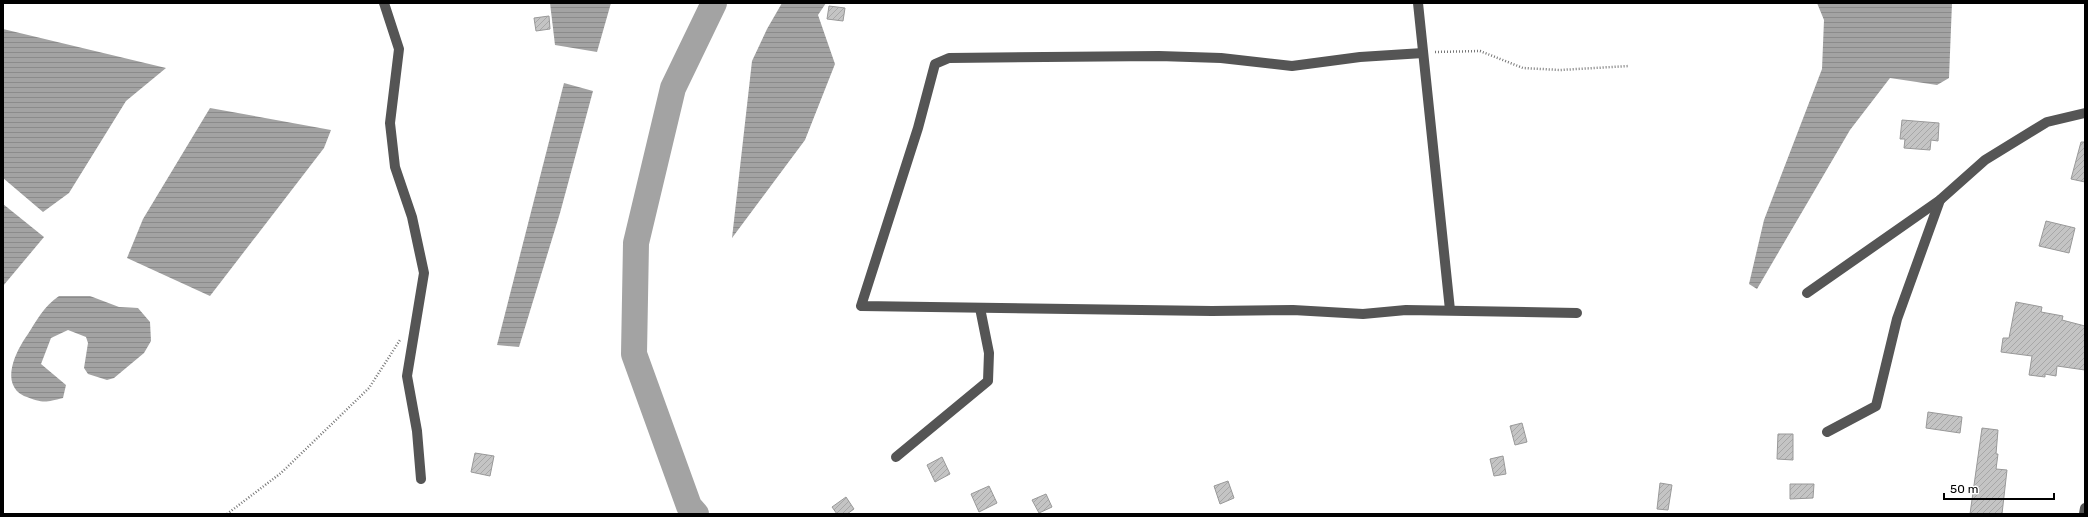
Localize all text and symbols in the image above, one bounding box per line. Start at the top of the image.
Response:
scale bar [1944,475,2054,501]
text: 50 m [1950,482,1978,496]

